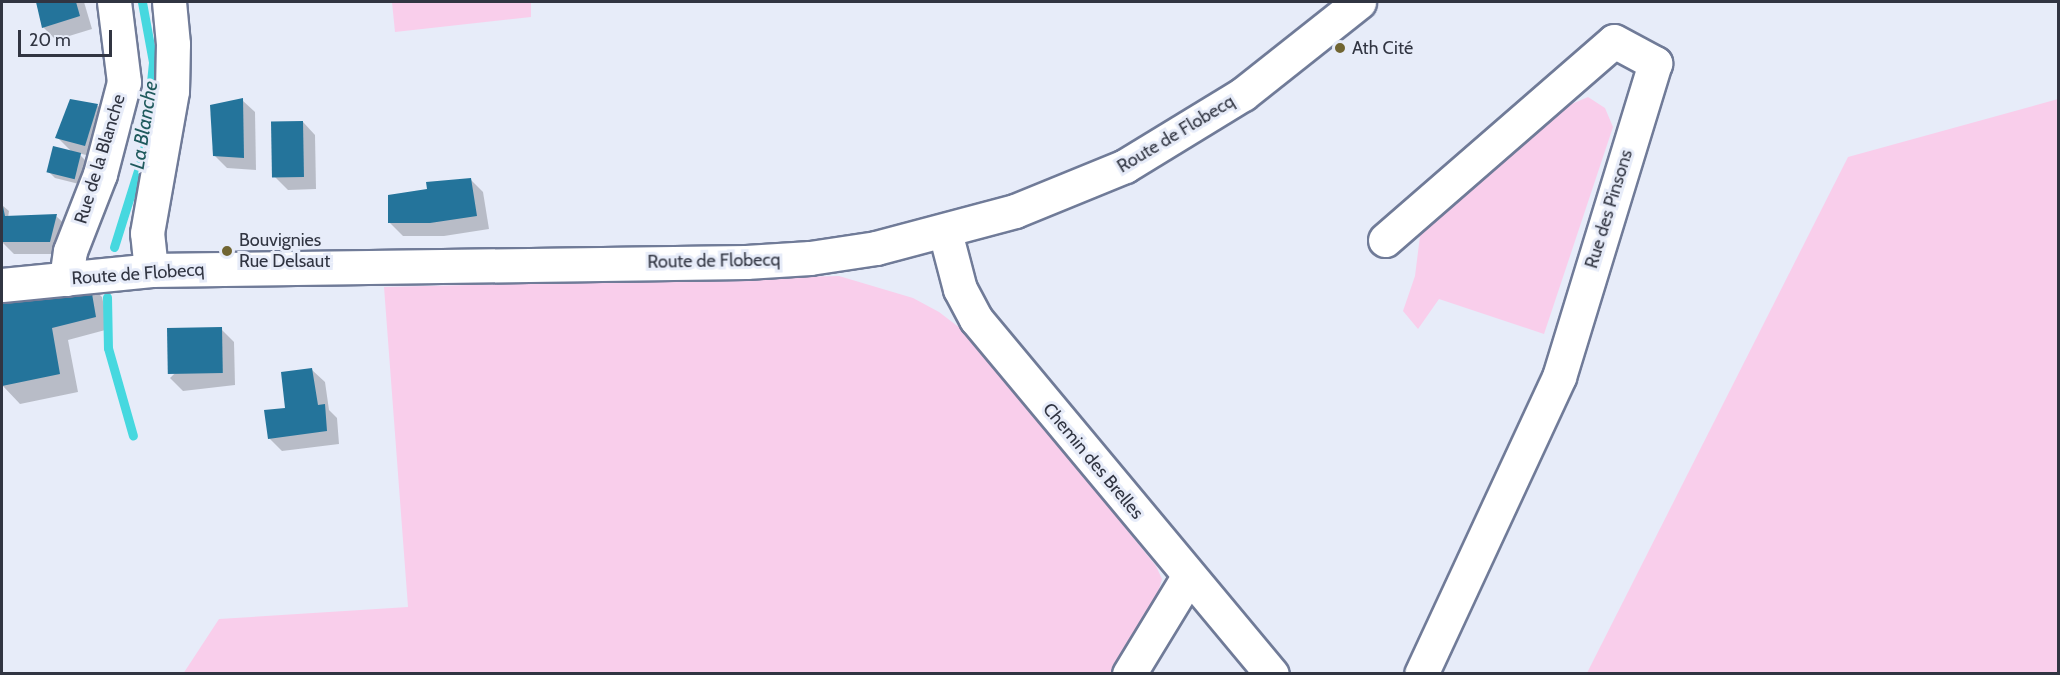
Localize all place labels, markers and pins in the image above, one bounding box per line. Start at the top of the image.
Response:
place label: Ath Cité [1352,37,1413,59]
marker: Ath Cité [1333,41,1347,55]
place label: Bouvignies Rue Delsaut [239,230,330,272]
marker: Bouvignies Rue Delsaut [220,244,234,258]

